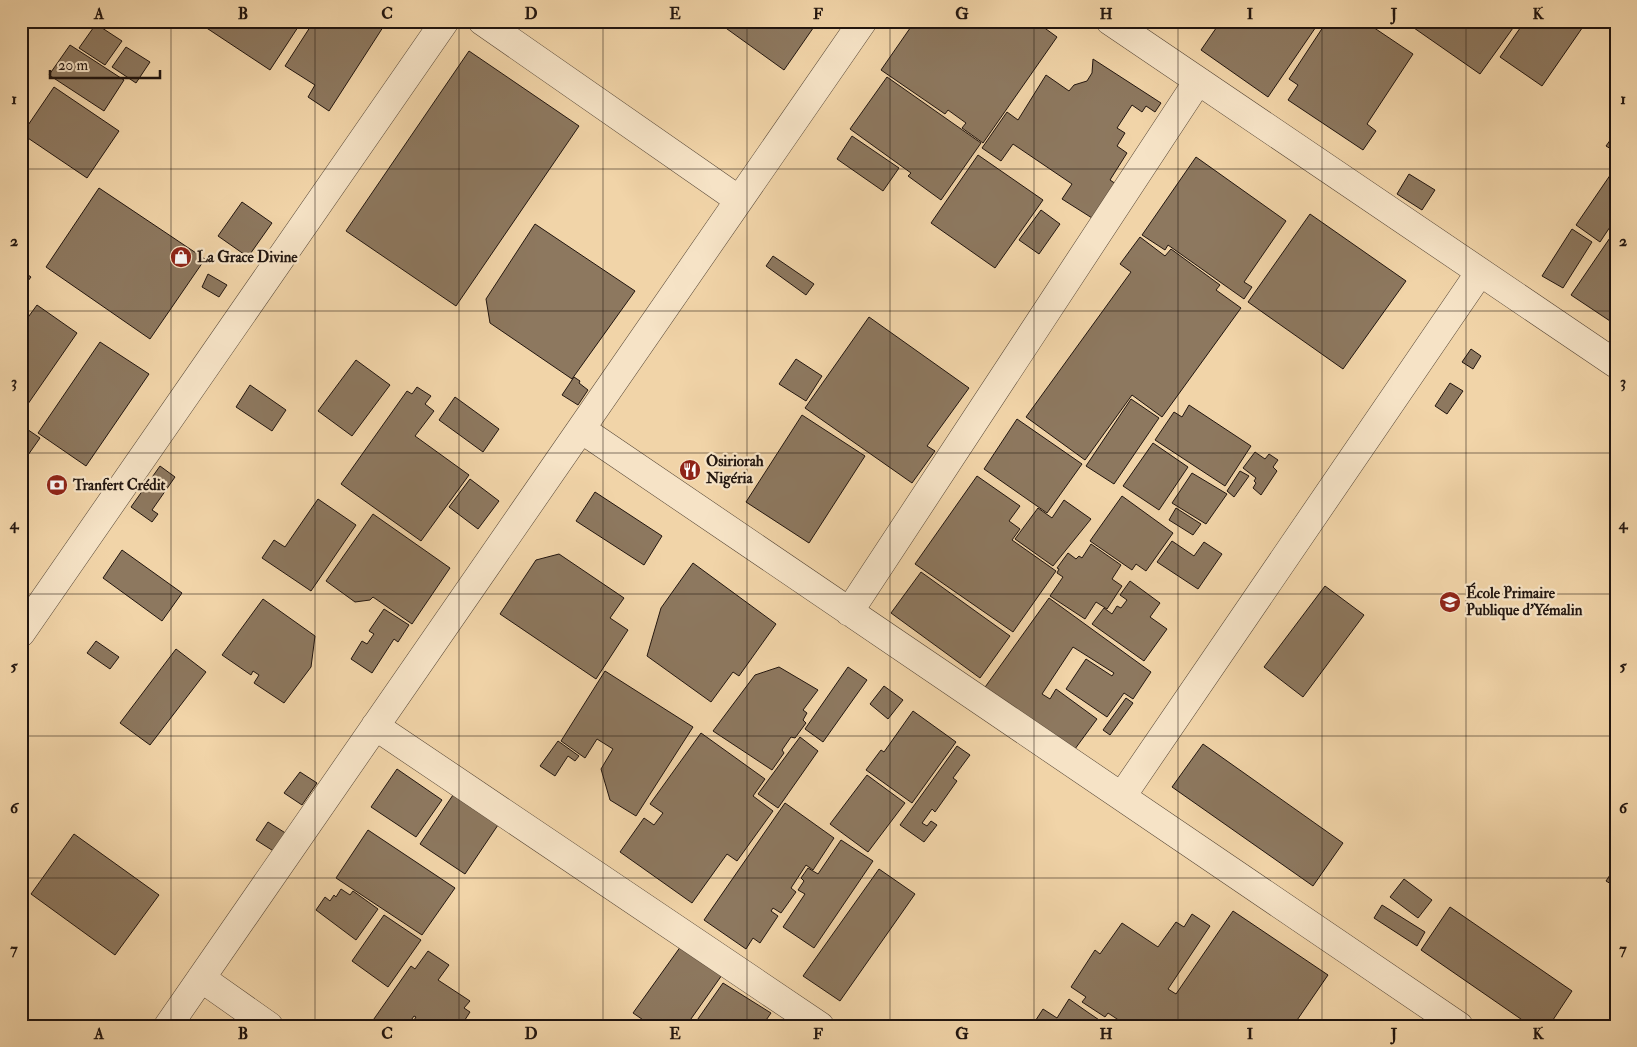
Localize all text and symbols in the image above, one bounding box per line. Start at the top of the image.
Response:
text: A [93,4,105,24]
text: B [238,4,248,24]
text: C [381,4,393,24]
text: D [524,4,538,24]
text: E [669,4,681,24]
text: F [813,4,823,24]
text: G [955,4,969,24]
text: H [1099,4,1113,24]
text: I [1247,4,1254,24]
text: J [1390,4,1398,25]
text: K [1532,4,1544,24]
scale bar [50,48,160,80]
text: 20 m [58,56,88,75]
text: 1 [11,89,17,109]
text: 1 [1620,89,1626,109]
text: 2 [10,231,18,251]
text: 2 [1619,231,1627,251]
shop icon: La Grace Divine [169,245,193,269]
place label: La Grace Divine [197,248,298,267]
text: 3 [11,372,17,392]
text: 3 [1620,372,1626,392]
place label: Osiriorah Nigéria [705,452,764,489]
restaurant icon: Osiriorah Nigéria [678,458,702,482]
bank icon: Tranfert Crédit [45,473,69,497]
place label: Tranfert Crédit [72,476,166,495]
text: 4 [9,514,20,534]
text: 4 [1618,514,1629,534]
place label: École Primaire Publique d'Yémalin [1466,582,1583,621]
school or university icon: École Primaire Publique d'Yémalin [1438,590,1462,614]
text: 5 [10,656,18,676]
text: 5 [1619,656,1627,676]
text: 6 [10,798,20,818]
text: 6 [1619,798,1629,818]
text: 7 [10,939,18,959]
text: 7 [1619,939,1627,959]
text: A [93,1024,105,1044]
text: B [238,1024,248,1044]
text: C [381,1024,393,1044]
text: D [524,1024,538,1044]
text: E [669,1024,681,1044]
text: F [813,1024,823,1044]
text: G [955,1024,969,1044]
text: H [1099,1024,1113,1044]
text: I [1247,1024,1254,1044]
text: J [1390,1024,1398,1045]
text: K [1532,1024,1544,1044]

